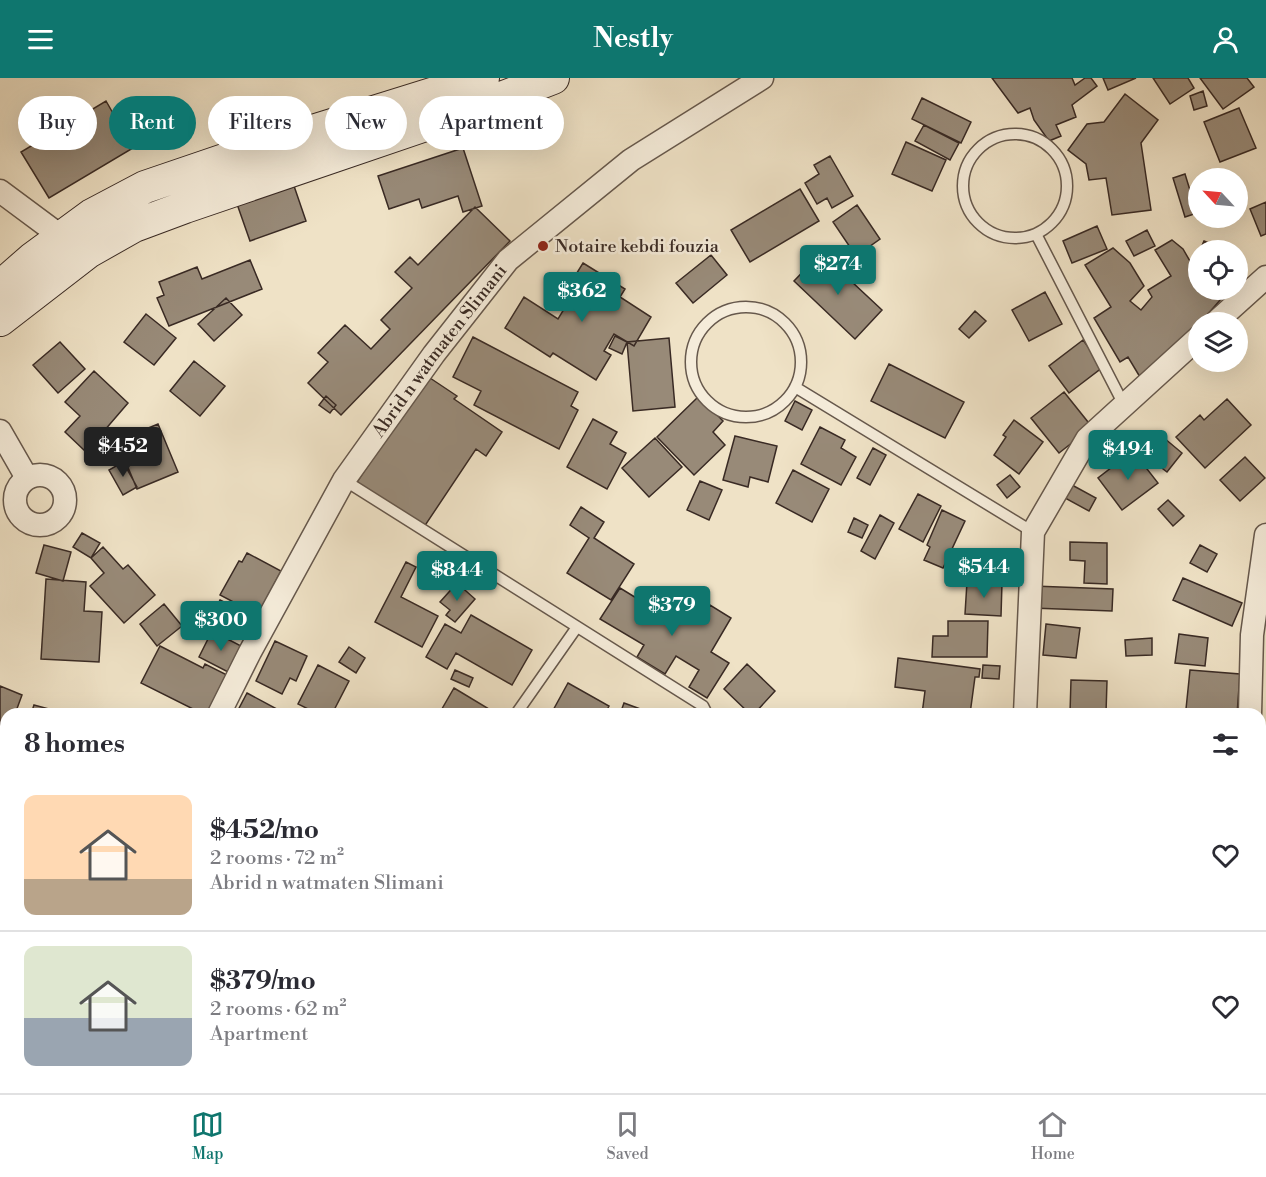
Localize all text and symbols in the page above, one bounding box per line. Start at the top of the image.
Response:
text: Nestly [593,22,673,56]
icon: menu [24,23,57,56]
icon: person [1209,23,1242,56]
chip: Buy [18,96,97,150]
chip: Rent [109,96,196,150]
chip: Filters [208,96,313,150]
chip: New [325,96,407,150]
chip: Apartment [419,96,564,150]
north arrow [1188,168,1248,228]
map controls [1188,168,1248,372]
place label: Notaire kebdi fouzia [555,235,720,258]
marker: Notaire kebdi fouzia [536,239,550,253]
button: locate [1188,240,1248,300]
pin: $274 [802,245,874,296]
text: $274 [814,252,862,277]
street label: Abrid n watmaten Slimani [366,260,512,442]
pin: $362 [546,272,618,323]
text: $362 [557,279,607,304]
button: layers [1188,312,1248,372]
pin: $452 [87,427,159,478]
pin: $494 [1092,430,1164,481]
text: $452 [98,434,148,459]
text: $494 [1102,437,1154,462]
pin: $544 [948,548,1020,599]
pin: $844 [421,551,493,602]
text: $544 [958,555,1010,580]
text: $844 [431,558,483,583]
pin: $379 [636,586,708,637]
text: $379 [648,593,696,618]
pin: $300 [185,601,257,652]
text: $300 [195,608,248,633]
text: 8 homes [24,728,125,760]
icon: filters [1209,728,1242,761]
text: $452/mo [210,814,319,846]
icon: home [72,819,144,891]
icon: heart [1209,839,1242,872]
text: 2 rooms · 72 m² [210,846,344,871]
text: Abrid n watmaten Slimani [210,871,444,896]
text: $379/mo [210,965,316,997]
icon: home [72,970,144,1042]
icon: heart [1209,990,1242,1023]
text: 2 rooms · 62 m² [210,997,346,1022]
text: Apartment [210,1022,308,1047]
tab: Map [191,1108,224,1164]
tab: Saved [607,1108,649,1164]
tab: Home [1031,1108,1075,1164]

